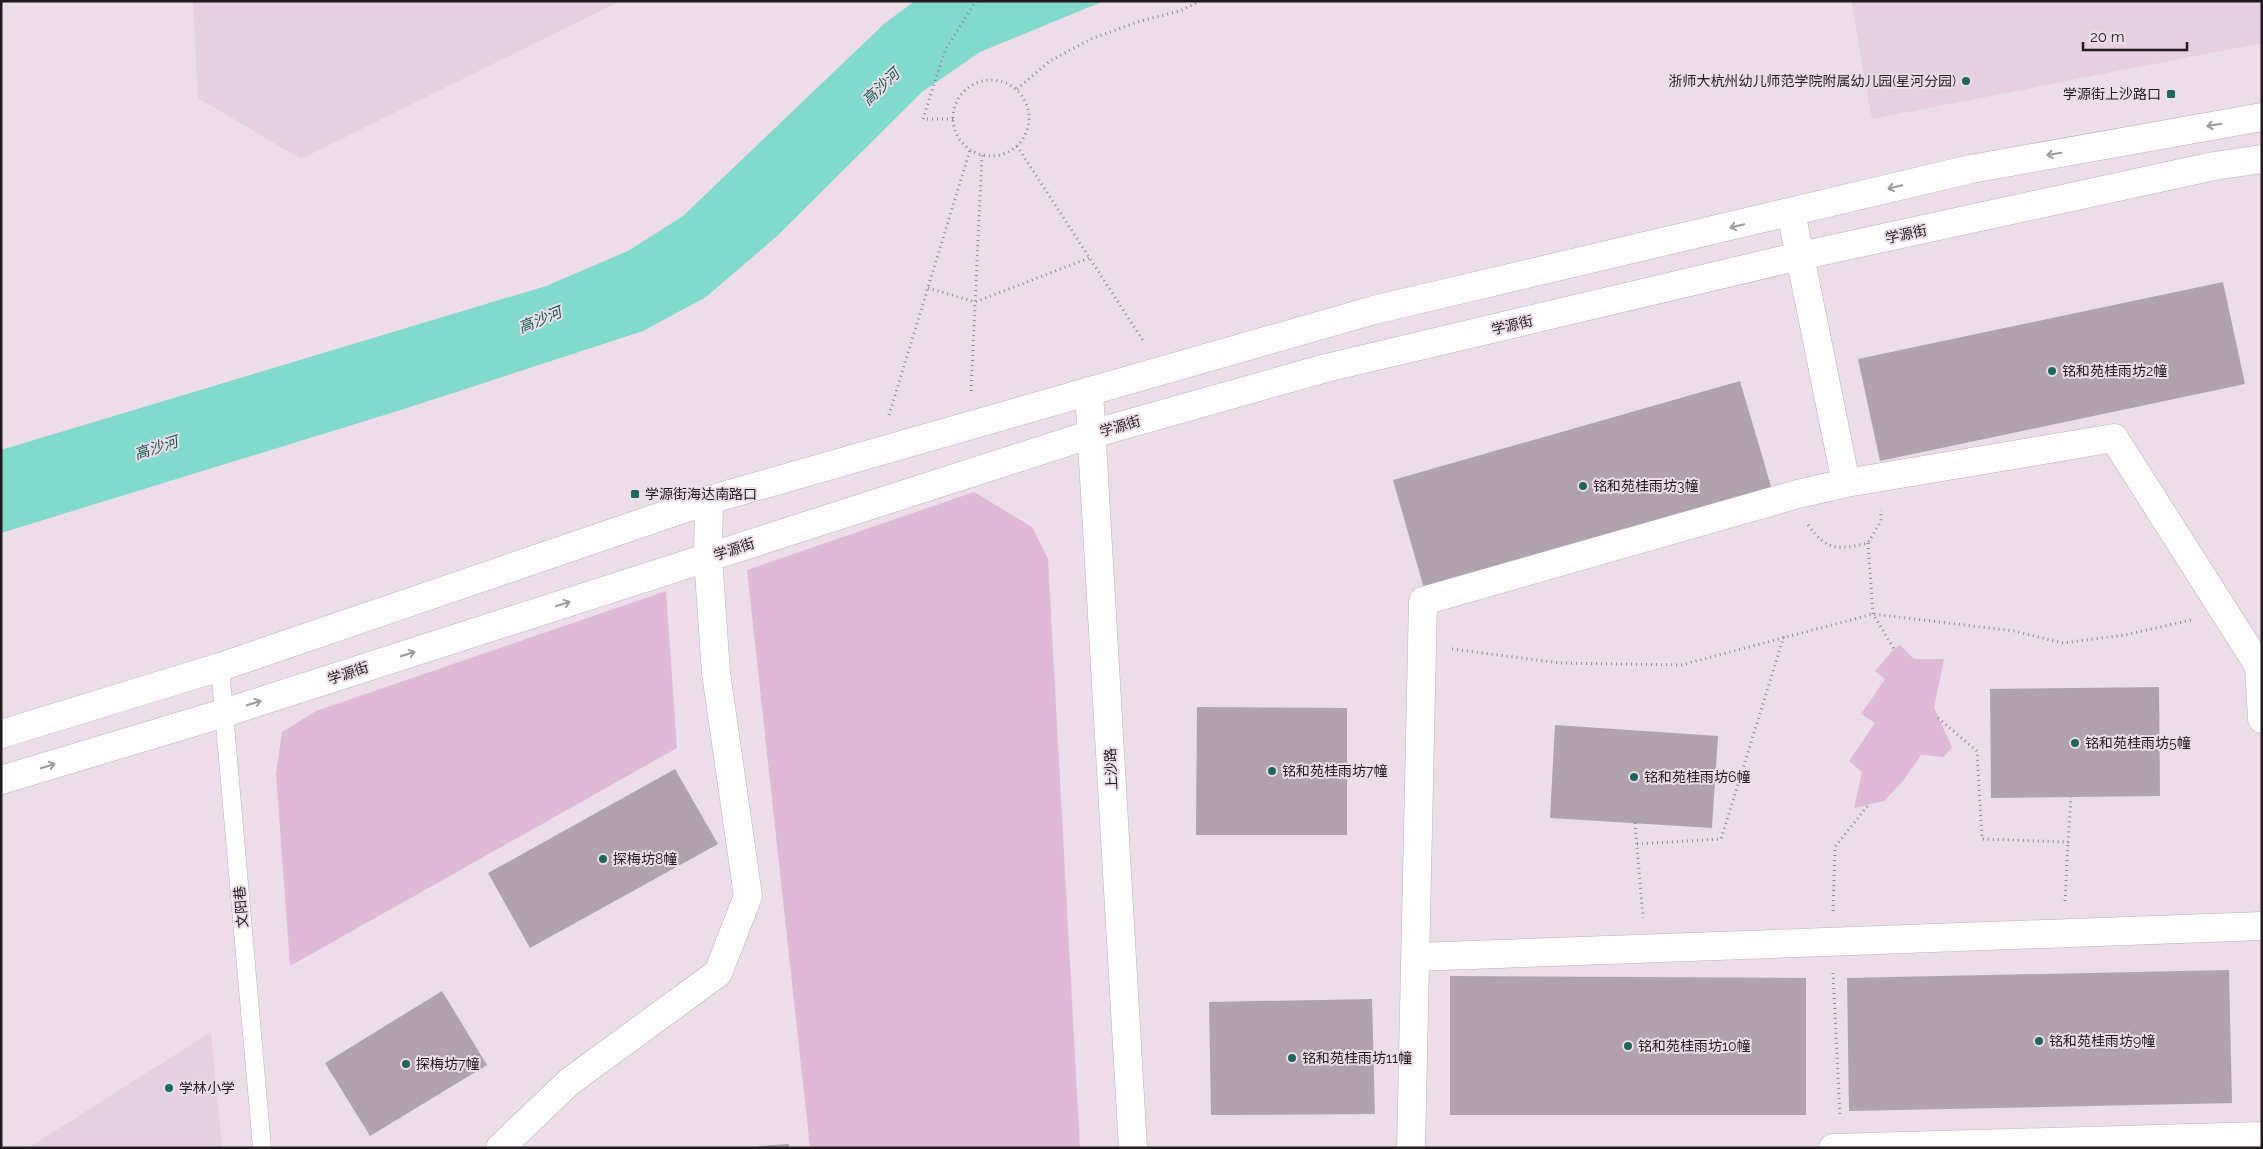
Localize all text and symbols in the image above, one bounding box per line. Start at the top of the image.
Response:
scale bar [2083,20,2187,52]
text: 20 m [2090,28,2125,46]
water label: 高沙河 [859,63,906,109]
place label: 浙师大杭州幼儿师范学院附属幼儿园(星河分园) [1668,73,1956,89]
marker: 浙师大杭州幼儿师范学院附属幼儿园(星河分园) [1960,75,1972,87]
place label: 学源街上沙路口 [2063,86,2161,102]
marker: 学源街上沙路口 [2165,88,2177,100]
one-way arrow [2206,121,2222,131]
one-way arrow [2046,149,2062,159]
one-way arrow [1887,183,1903,192]
one-way arrow [1729,222,1745,231]
street label: 学源街 [1884,222,1928,246]
water label: 高沙河 [516,302,567,337]
street label: 学源街 [1490,312,1534,338]
place label: 铭和苑桂雨坊2幢 [2062,363,2167,379]
marker: 铭和苑桂雨坊2幢 [2046,365,2058,377]
street label: 学源街 [1098,413,1142,439]
water label: 高沙河 [132,432,183,464]
place label: 铭和苑桂雨坊3幢 [1593,478,1698,494]
marker: 铭和苑桂雨坊3幢 [1577,480,1589,492]
place label: 学源街海达南路口 [645,486,757,502]
marker: 学源街海达南路口 [629,488,641,500]
street label: 学源街 [712,535,756,563]
one-way arrow [555,599,570,608]
one-way arrow [400,648,416,658]
street label: 学源街 [326,659,370,687]
one-way arrow [245,698,261,708]
place label: 铭和苑桂雨坊5幢 [2085,735,2191,751]
marker: 铭和苑桂雨坊5幢 [2069,737,2081,749]
street label: 上沙路 [1102,748,1120,790]
one-way arrow [40,760,56,770]
place label: 铭和苑桂雨坊7幢 [1282,763,1388,779]
marker: 铭和苑桂雨坊7幢 [1266,765,1278,777]
place label: 铭和苑桂雨坊6幢 [1644,769,1750,785]
marker: 铭和苑桂雨坊6幢 [1628,771,1640,783]
place label: 探梅坊8幢 [613,851,677,867]
marker: 探梅坊8幢 [597,853,609,865]
street label: 文阳巷 [231,885,251,929]
place label: 铭和苑桂雨坊9幢 [2049,1033,2155,1049]
marker: 铭和苑桂雨坊9幢 [2033,1035,2045,1047]
place label: 铭和苑桂雨坊10幢 [1638,1038,1751,1054]
marker: 铭和苑桂雨坊10幢 [1622,1040,1634,1052]
place label: 铭和苑桂雨坊11幢 [1302,1050,1412,1066]
marker: 铭和苑桂雨坊11幢 [1286,1052,1298,1064]
place label: 探梅坊7幢 [416,1056,480,1072]
marker: 探梅坊7幢 [400,1058,412,1070]
place label: 学林小学 [179,1080,235,1096]
marker: 学林小学 [163,1082,175,1094]

